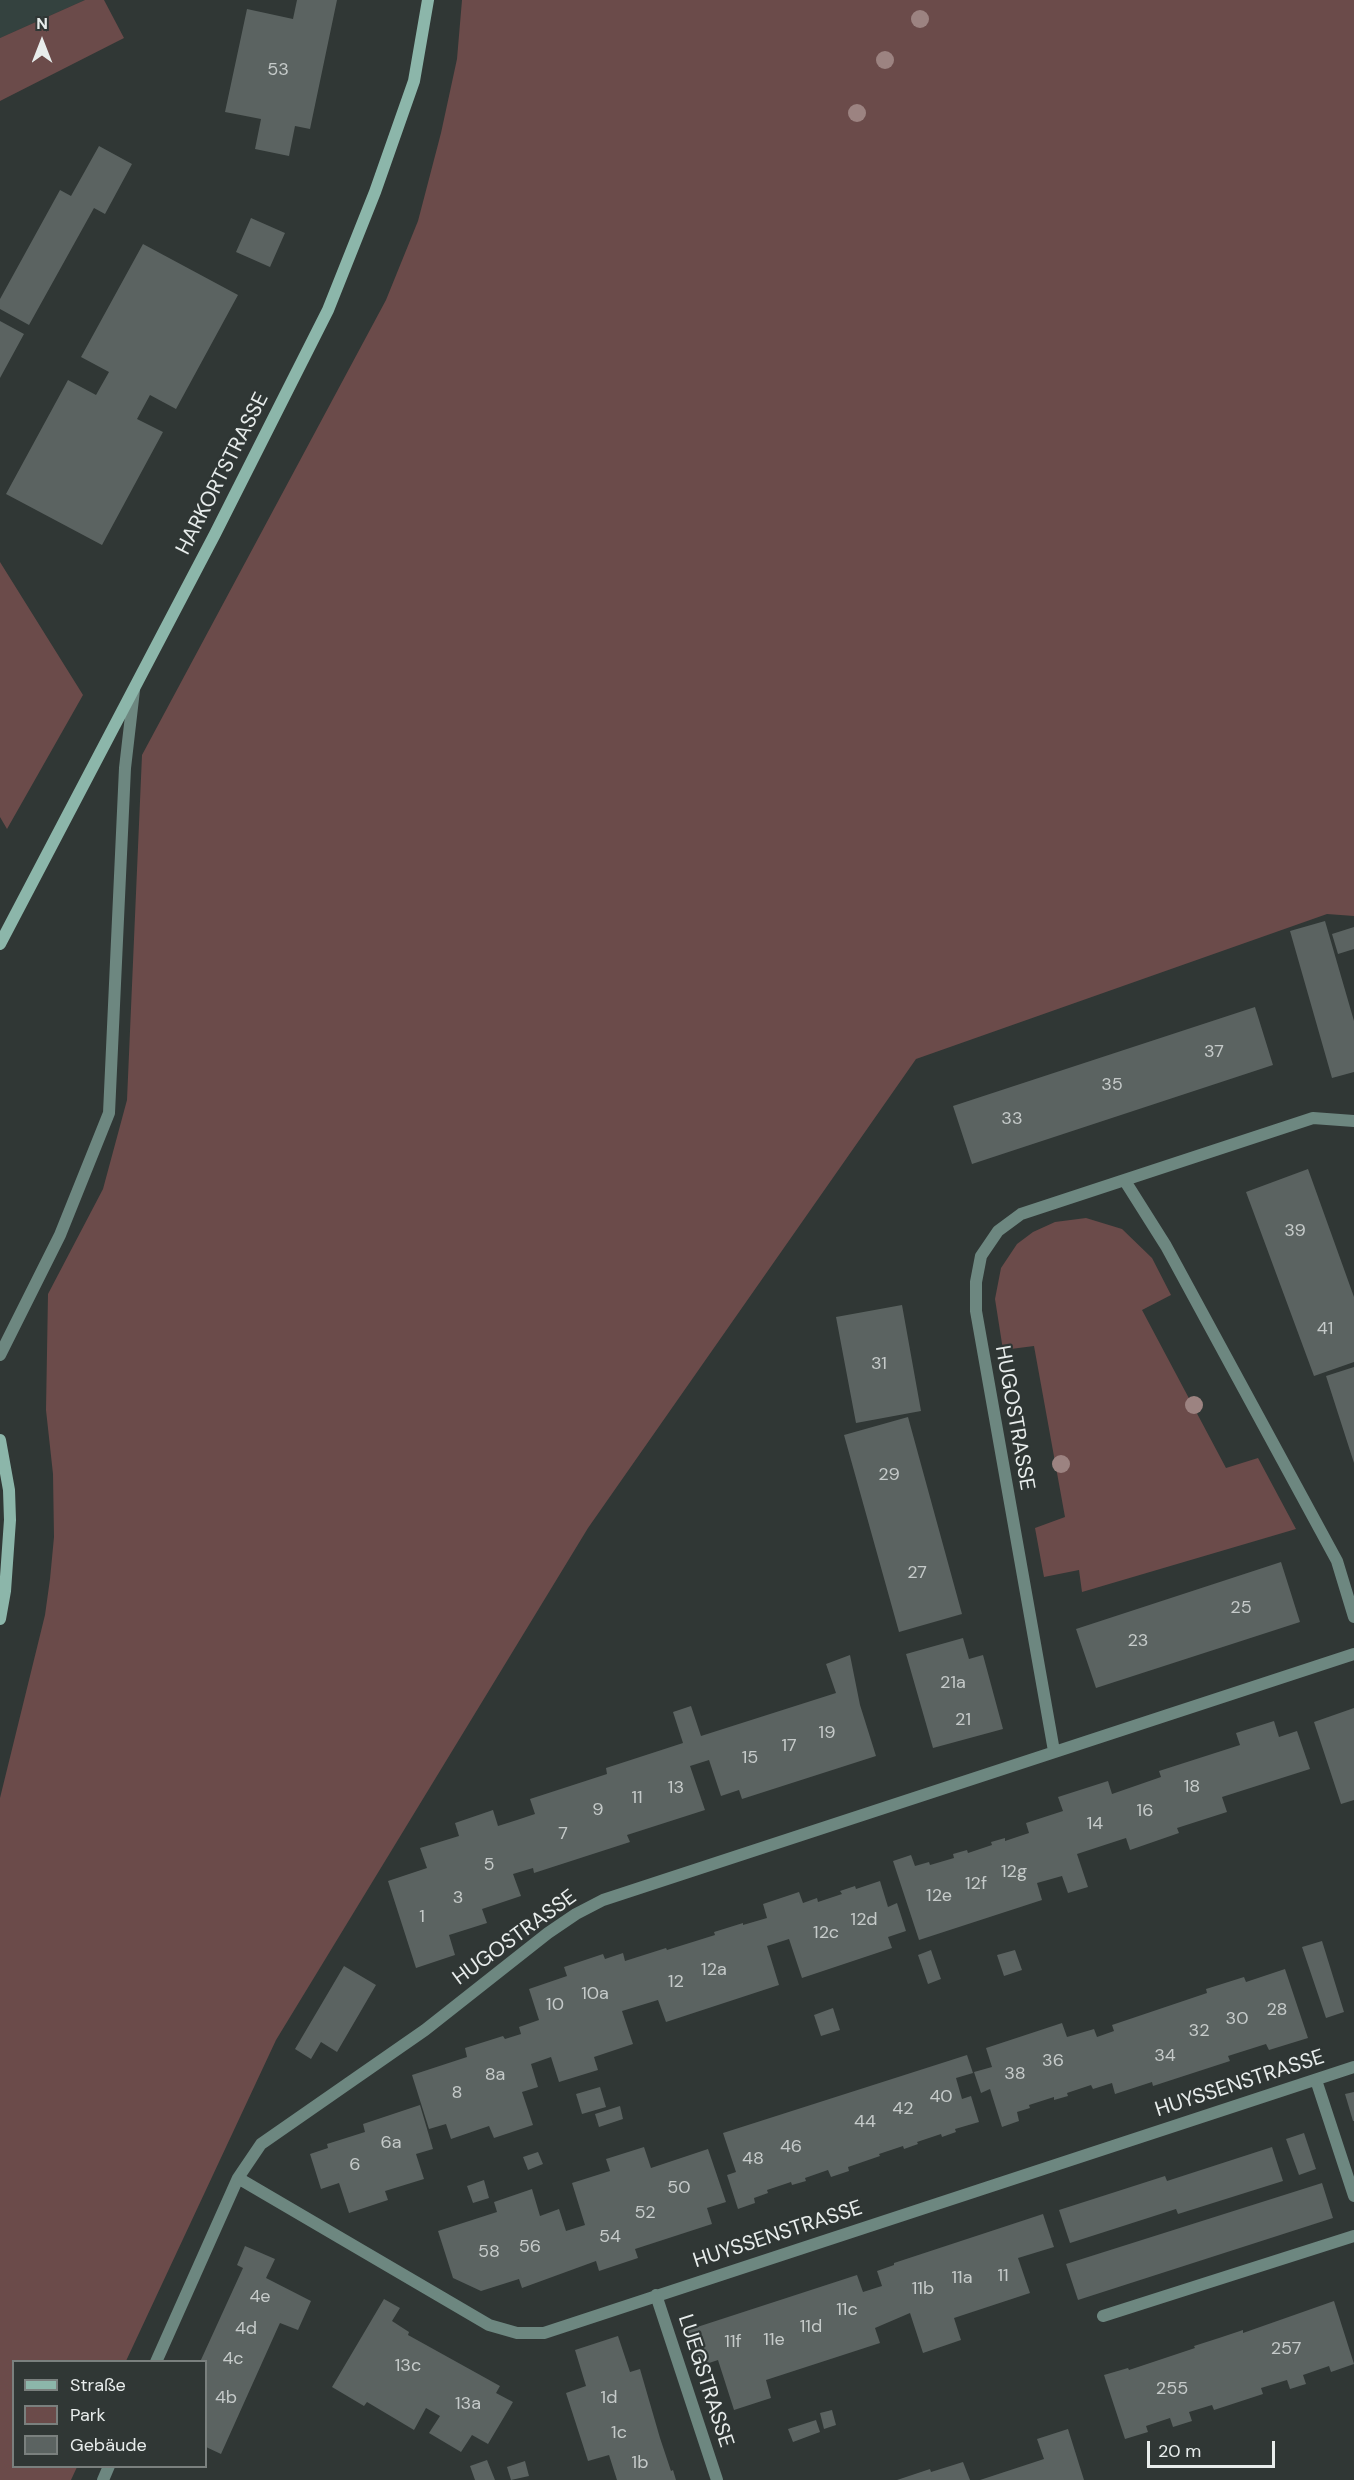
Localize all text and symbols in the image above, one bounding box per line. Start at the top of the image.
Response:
north arrow [12,12,72,72]
text: N [36,13,48,34]
house number: 53 [267,59,289,81]
street label: HARKORTSTRASSE [171,389,275,559]
house number: 37 [1204,1041,1224,1063]
house number: 35 [1101,1074,1123,1096]
house number: 33 [1001,1108,1023,1130]
house number: 39 [1284,1220,1306,1242]
house number: 41 [1317,1318,1333,1340]
street label: HUGOSTRASSE [989,1344,1039,1492]
house number: 31 [871,1353,887,1375]
house number: 29 [878,1464,900,1486]
house number: 27 [907,1562,927,1584]
house number: 25 [1230,1597,1252,1619]
house number: 23 [1127,1630,1149,1652]
house number: 21a [940,1672,966,1694]
house number: 21 [955,1709,971,1731]
house number: 19 [819,1722,835,1744]
house number: 17 [781,1735,797,1757]
house number: 15 [742,1747,758,1769]
house number: 18 [1184,1776,1200,1798]
house number: 13 [668,1777,684,1799]
house number: 11 [631,1787,643,1809]
house number: 9 [592,1799,604,1821]
house number: 16 [1137,1800,1153,1822]
house number: 14 [1087,1813,1103,1835]
house number: 7 [558,1823,568,1845]
house number: 5 [484,1854,494,1876]
house number: 12g [1001,1861,1027,1883]
house number: 12f [965,1873,987,1895]
street label: HUGOSTRASSE [448,1885,582,1991]
house number: 12e [926,1885,952,1907]
house number: 3 [453,1887,463,1909]
house number: 1 [419,1906,425,1928]
house number: 12d [851,1909,877,1931]
house number: 12c [813,1922,839,1944]
house number: 12a [701,1959,727,1981]
house number: 12 [668,1971,684,1993]
house number: 10a [581,1983,609,2005]
house number: 10 [546,1994,564,2016]
house number: 28 [1266,1999,1288,2021]
house number: 30 [1226,2008,1248,2030]
house number: 32 [1188,2020,1210,2042]
street label: HUYSSENSTRASSE [1152,2045,1328,2123]
house number: 34 [1154,2045,1176,2067]
house number: 36 [1042,2050,1064,2072]
house number: 38 [1004,2063,1026,2085]
house number: 8a [485,2064,505,2086]
house number: 8 [452,2082,462,2104]
house number: 40 [929,2086,953,2108]
house number: 42 [892,2098,914,2120]
house number: 44 [854,2111,876,2133]
house number: 6a [380,2132,402,2154]
house number: 46 [780,2136,802,2158]
house number: 48 [742,2148,764,2170]
house number: 6 [349,2154,361,2176]
house number: 50 [667,2177,691,2199]
street label: HUYSSENSTRASSE [690,2196,866,2274]
house number: 52 [634,2202,656,2224]
house number: 54 [599,2226,621,2248]
house number: 56 [519,2236,541,2258]
house number: 58 [478,2241,500,2263]
house number: 11 [997,2265,1009,2287]
house number: 11a [951,2267,973,2289]
house number: 11b [912,2278,934,2300]
house number: 4e [249,2286,271,2308]
house number: 11c [836,2299,858,2321]
street label: LUEGSTRASSE [672,2311,738,2451]
house number: 11d [800,2316,822,2338]
house number: 4d [235,2318,257,2340]
house number: 11e [763,2329,785,2351]
house number: 11f [724,2331,742,2353]
house number: 257 [1271,2338,1301,2360]
house number: 4c [222,2348,244,2370]
house number: 13c [395,2355,421,2377]
legend [12,2360,207,2468]
text: Straße [70,2373,126,2397]
house number: 255 [1156,2378,1188,2400]
house number: 4b [215,2387,237,2409]
house number: 1d [601,2387,617,2409]
house number: 13a [455,2393,481,2415]
text: Park [70,2403,106,2427]
house number: 1c [611,2422,627,2444]
scale bar [1150,2429,1278,2467]
text: Gebäude [70,2433,147,2457]
text: 20 m [1158,2439,1201,2463]
house number: 1b [632,2452,648,2474]

